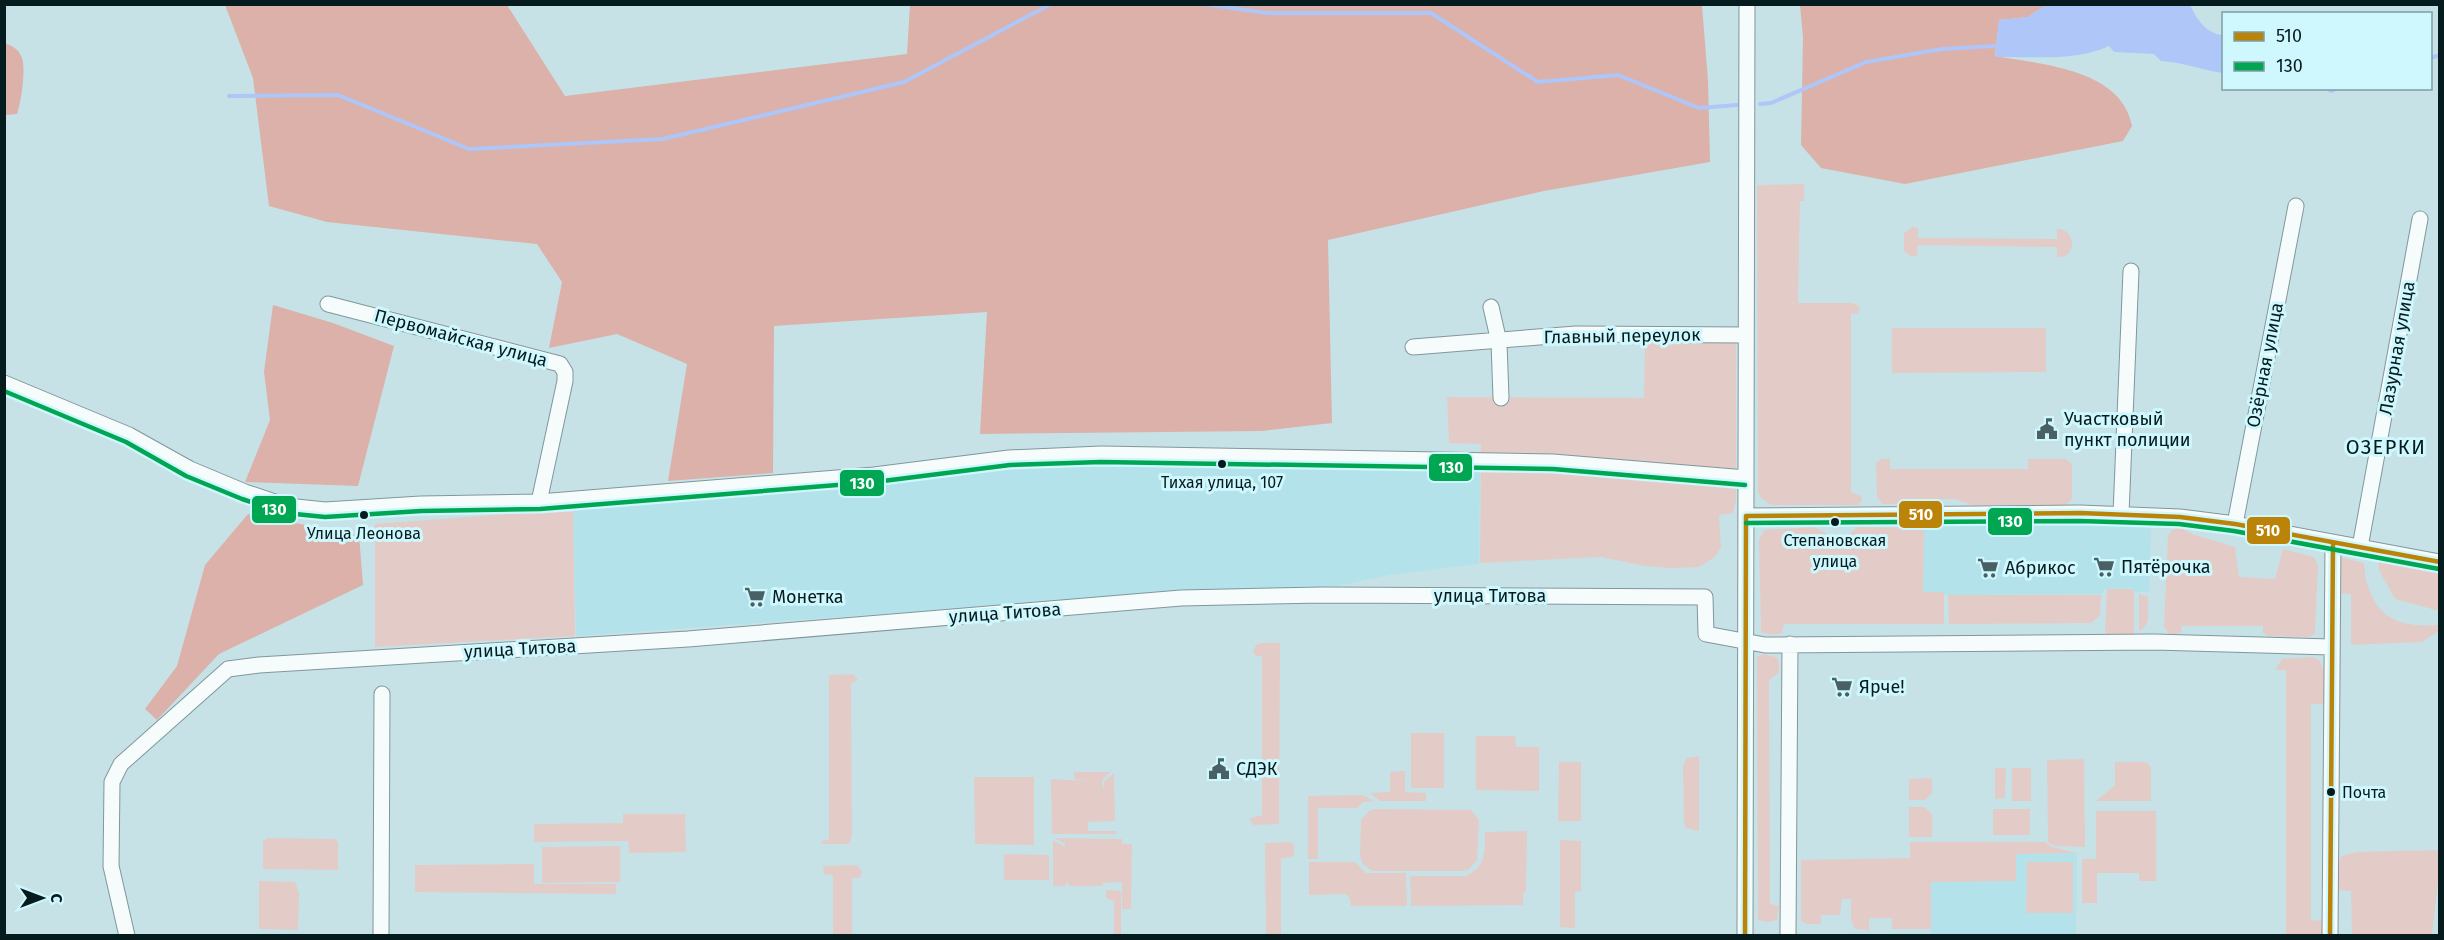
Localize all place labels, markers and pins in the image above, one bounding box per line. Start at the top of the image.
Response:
place label: Участковый пункт полиции [2064,408,2191,451]
public building icon: Участковый пункт полиции [2035,417,2059,441]
marker: Тихая улица, 107 [1216,458,1228,470]
place label: Тихая улица, 107 [1161,473,1283,492]
marker: Улица Леонова [358,509,370,521]
marker: Степановская улица [1829,516,1841,528]
place label: Улица Леонова [307,524,421,543]
place label: Степановская улица [1784,531,1886,571]
supermarket icon: Пятёрочка [2092,555,2116,579]
supermarket icon: Абрикос [1976,556,2000,580]
place label: Пятёрочка [2121,556,2211,578]
place label: Абрикос [2005,557,2076,579]
supermarket icon: Монетка [743,585,767,609]
place label: Монетка [772,586,844,608]
supermarket icon: Ярче! [1830,675,1854,699]
place label: Ярче! [1859,676,1905,698]
public building icon: СДЭК [1207,757,1231,781]
place label: СДЭК [1236,758,1278,780]
place label: Почта [2342,783,2386,802]
marker: Почта [2325,786,2337,798]

